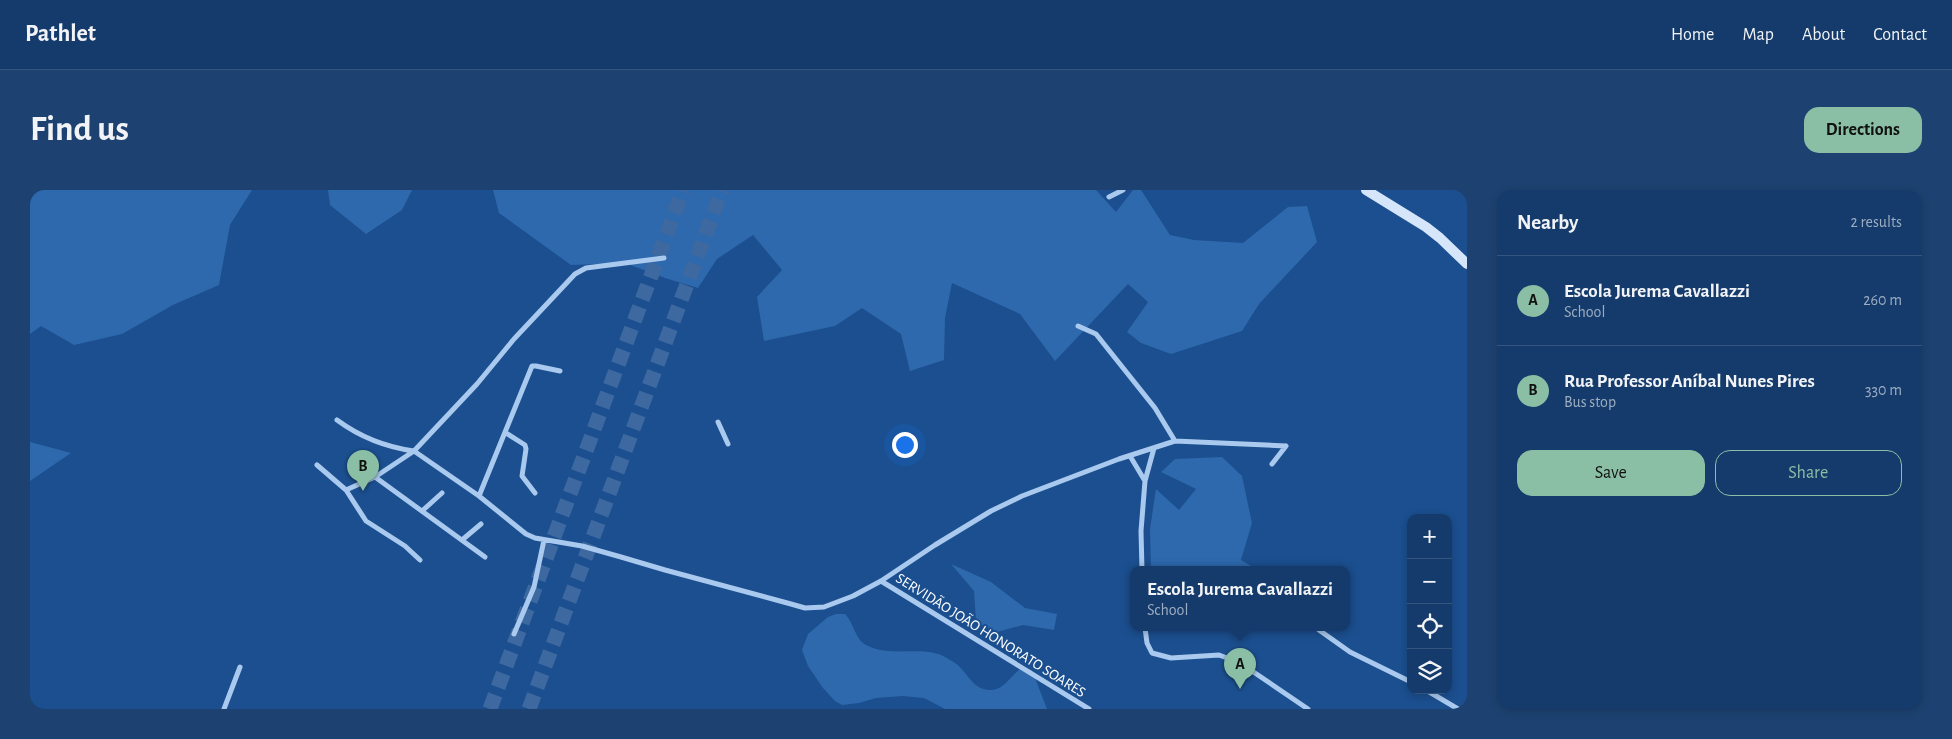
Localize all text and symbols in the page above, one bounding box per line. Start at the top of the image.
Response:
text: Pathlet [25,22,96,46]
text: Home [1671,26,1714,44]
text: Map [1742,26,1774,44]
text: About [1802,26,1845,44]
text: Contact [1873,26,1927,44]
button: Directions [1804,107,1922,153]
text: Find us [30,112,129,147]
text: Nearby [1517,212,1578,233]
text: 2 results [1850,214,1902,230]
text: Escola Jurema Cavallazzi [1564,282,1750,301]
text: A [1528,292,1538,308]
text: 260 m [1863,292,1902,308]
text: School [1564,304,1605,320]
text: Rua Professor Aníbal Nunes Pires [1564,372,1815,391]
text: B [1528,382,1538,398]
text: 330 m [1865,382,1902,398]
text: Bus stop [1564,394,1616,410]
your location [892,432,918,458]
pin: B [347,450,379,491]
button: Save [1517,450,1705,496]
button: Share [1715,450,1902,496]
map controls [1407,514,1452,694]
button: + [1407,514,1452,559]
button: − [1407,559,1452,604]
popup [1130,566,1350,631]
street label: SERVIDÃO JOÃO HONORATO SOARES [893,570,1089,700]
text: Escola Jurema Cavallazzi [1147,580,1333,599]
text: School [1147,602,1188,618]
button: locate [1407,604,1452,649]
pin: A [1224,648,1256,689]
button: layers [1407,649,1452,694]

